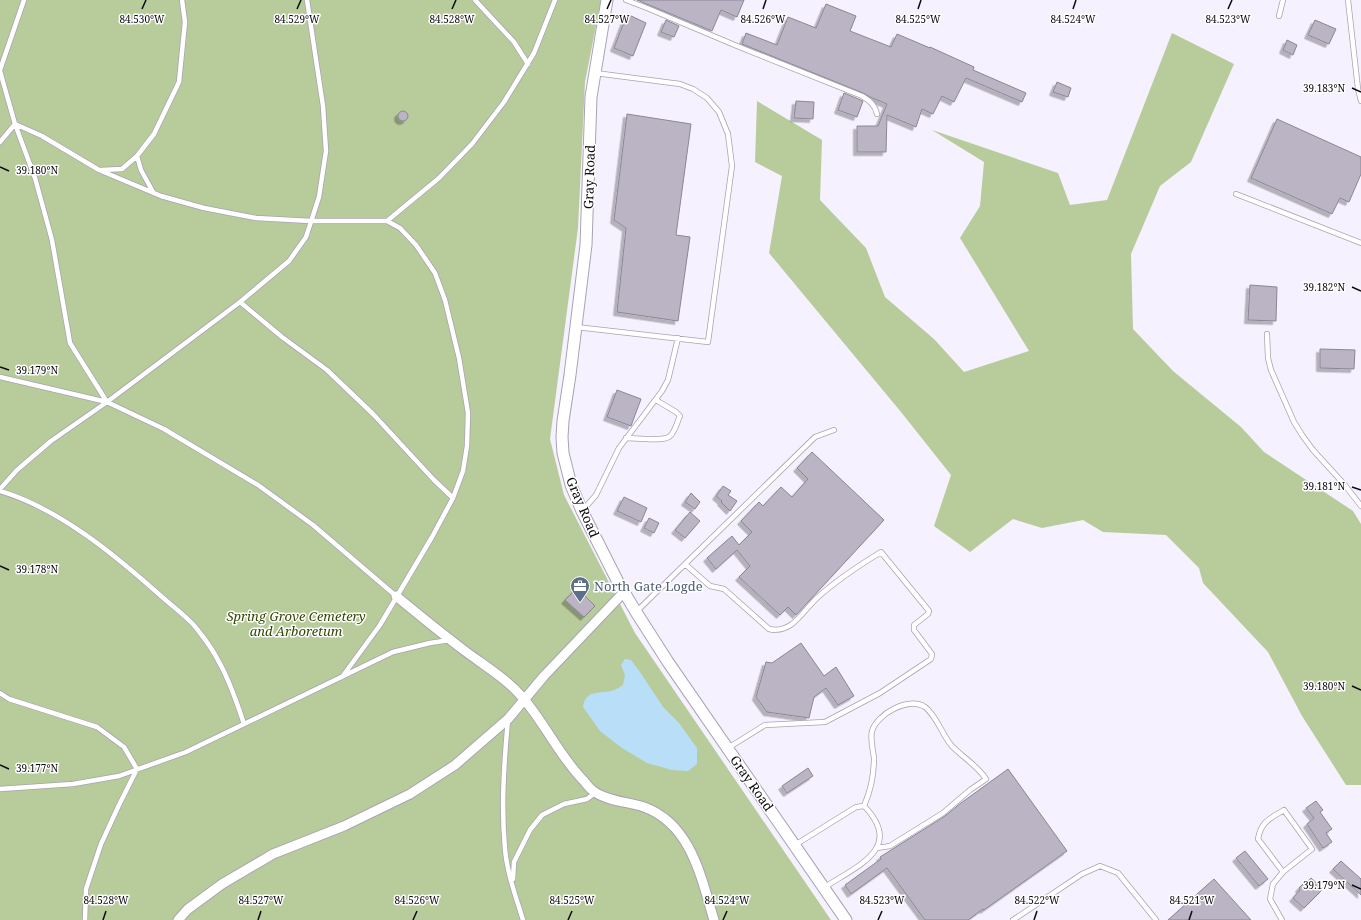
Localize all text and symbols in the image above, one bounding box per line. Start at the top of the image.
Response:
text: 84.530°W [120,12,165,26]
text: 84.529°W [275,12,320,26]
text: 84.528°W [430,12,475,26]
text: 84.527°W [585,12,630,26]
text: 84.526°W [741,12,786,26]
text: 84.525°W [896,12,941,26]
text: 84.524°W [1051,12,1096,26]
text: 84.523°W [1206,12,1251,26]
text: 39.183°N [1303,81,1345,95]
street label: Gray Road [579,145,599,209]
text: 39.180°N [16,163,58,177]
text: 39.182°N [1303,280,1345,294]
text: 39.179°N [16,363,58,377]
street label: Gray Road [562,474,604,540]
text: 39.181°N [1303,479,1345,493]
text: 39.178°N [16,562,58,576]
office icon: North Gate Logde [569,575,591,603]
place label: North Gate Logde [594,577,703,595]
park label: Spring Grove Cemetery and Arboretum [226,607,366,640]
text: 39.180°N [1303,679,1345,693]
street label: Gray Road [726,752,778,814]
text: 39.177°N [16,761,58,775]
text: 39.179°N [1303,878,1345,892]
text: 84.528°W [84,893,129,907]
text: 84.527°W [239,893,284,907]
text: 84.526°W [395,893,440,907]
text: 84.525°W [550,893,595,907]
text: 84.524°W [705,893,750,907]
text: 84.523°W [860,893,905,907]
text: 84.522°W [1015,893,1060,907]
text: 84.521°W [1170,893,1215,907]

